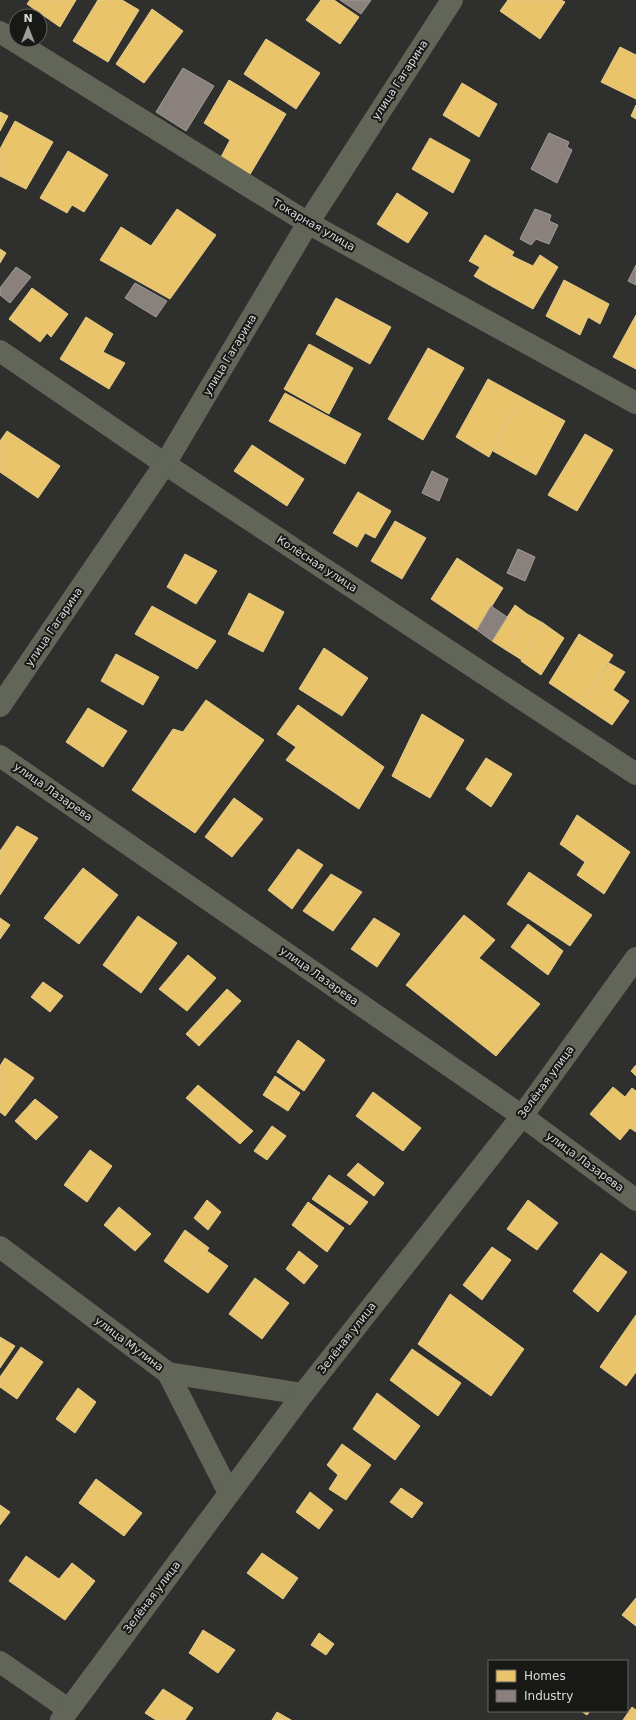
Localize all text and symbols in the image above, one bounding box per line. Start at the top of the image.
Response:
north arrow [8,8,48,48]
text: N [23,12,33,25]
street label: улица Гагарина [369,38,431,122]
street label: Токарная улица [270,196,357,254]
street label: улица Гагарина [201,312,259,398]
street label: Колёсная улица [274,533,360,595]
street label: улица Гагарина [23,585,85,669]
street label: улица Лазарева [11,760,95,824]
street label: улица Лазарева [277,944,361,1008]
street label: Зелёная улица [515,1043,577,1121]
street label: улица Лазарева [544,1129,626,1195]
street label: Зелёная улица [315,1300,379,1376]
street label: улица Мулина [92,1314,166,1374]
street label: Зелёная улица [121,1559,183,1635]
legend [488,1660,628,1712]
text: Homes [524,1669,566,1683]
text: Industry [524,1689,573,1703]

